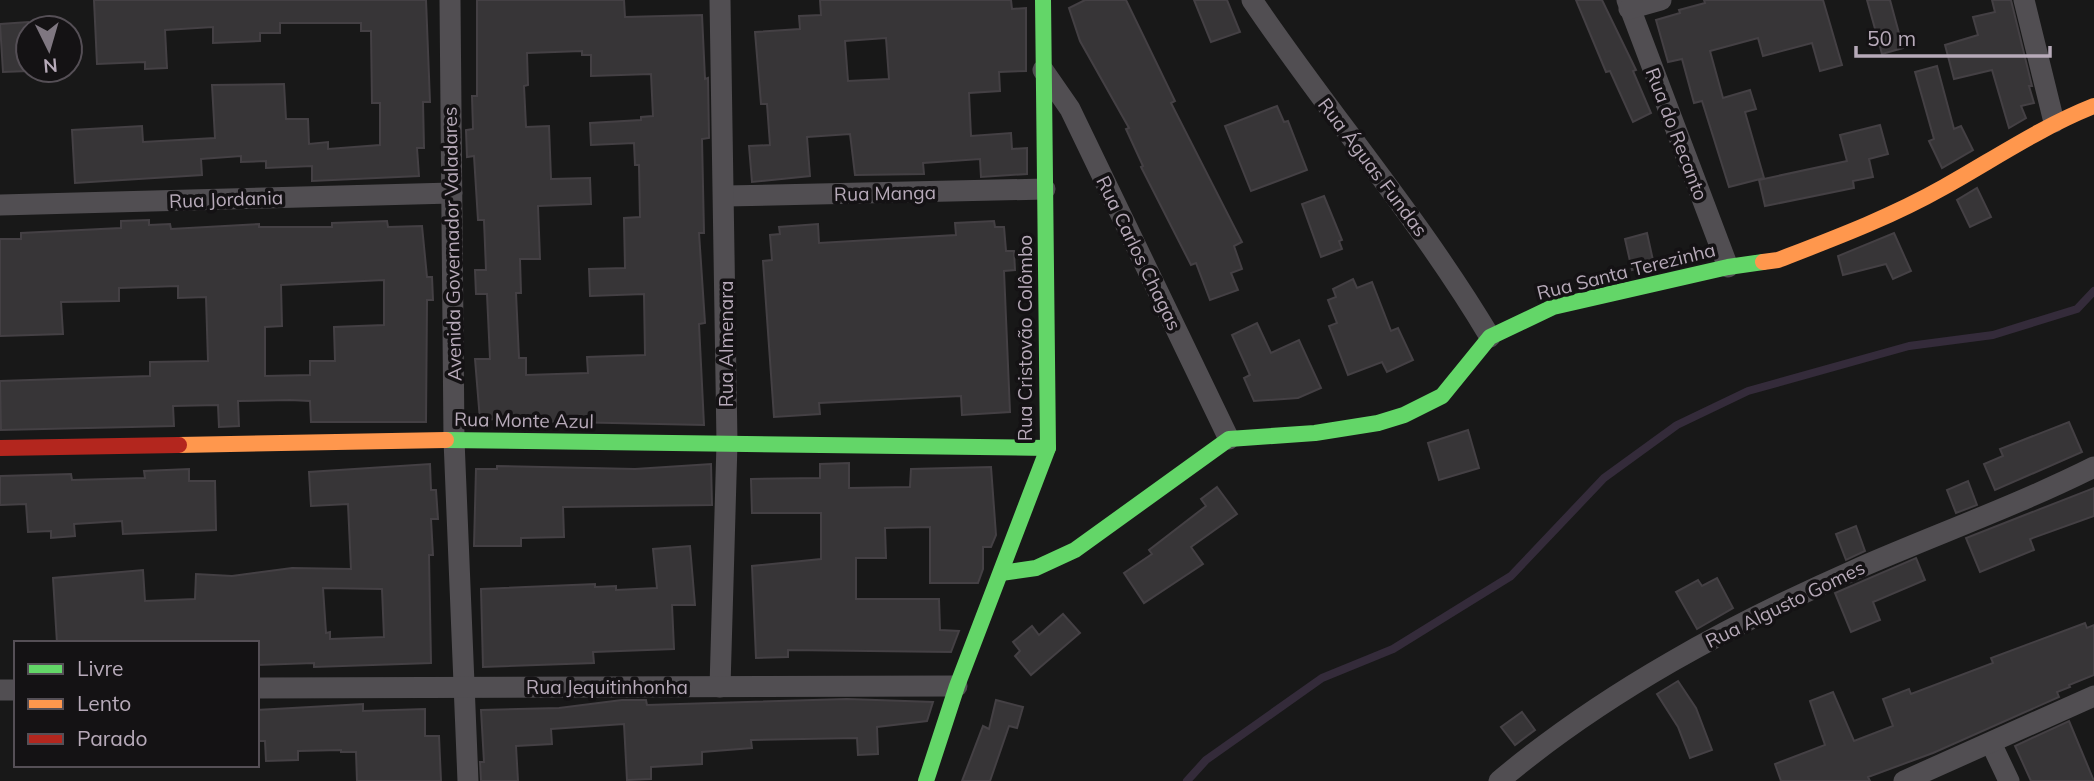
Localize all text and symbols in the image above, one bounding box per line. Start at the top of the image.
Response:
north arrow [14,14,84,84]
scale bar [1856,14,2050,58]
text: 50 m [1867,25,1916,51]
text: N [42,53,59,79]
street label: Rua do Recanto [1641,64,1713,204]
street label: Rua Águas Fundas [1313,93,1433,241]
street label: Avenida Governador Valadares [438,107,466,381]
street label: Rua Carlos Chagas [1091,172,1187,334]
street label: Rua Manga [834,180,936,206]
street label: Rua Jordania [169,185,283,213]
street label: Rua Cristovão Colômbo [1013,235,1037,441]
street label: Rua Santa Terezinha [1534,237,1718,305]
street label: Rua Almenara [714,281,738,407]
street label: Rua Monte Azul [454,407,594,433]
street label: Rua Algusto Gomes [1701,555,1869,653]
legend [14,641,259,767]
text: Livre [77,655,124,681]
street label: Rua Jequitinhonha [526,675,688,699]
text: Lento [77,690,131,716]
text: Parado [77,725,147,751]

